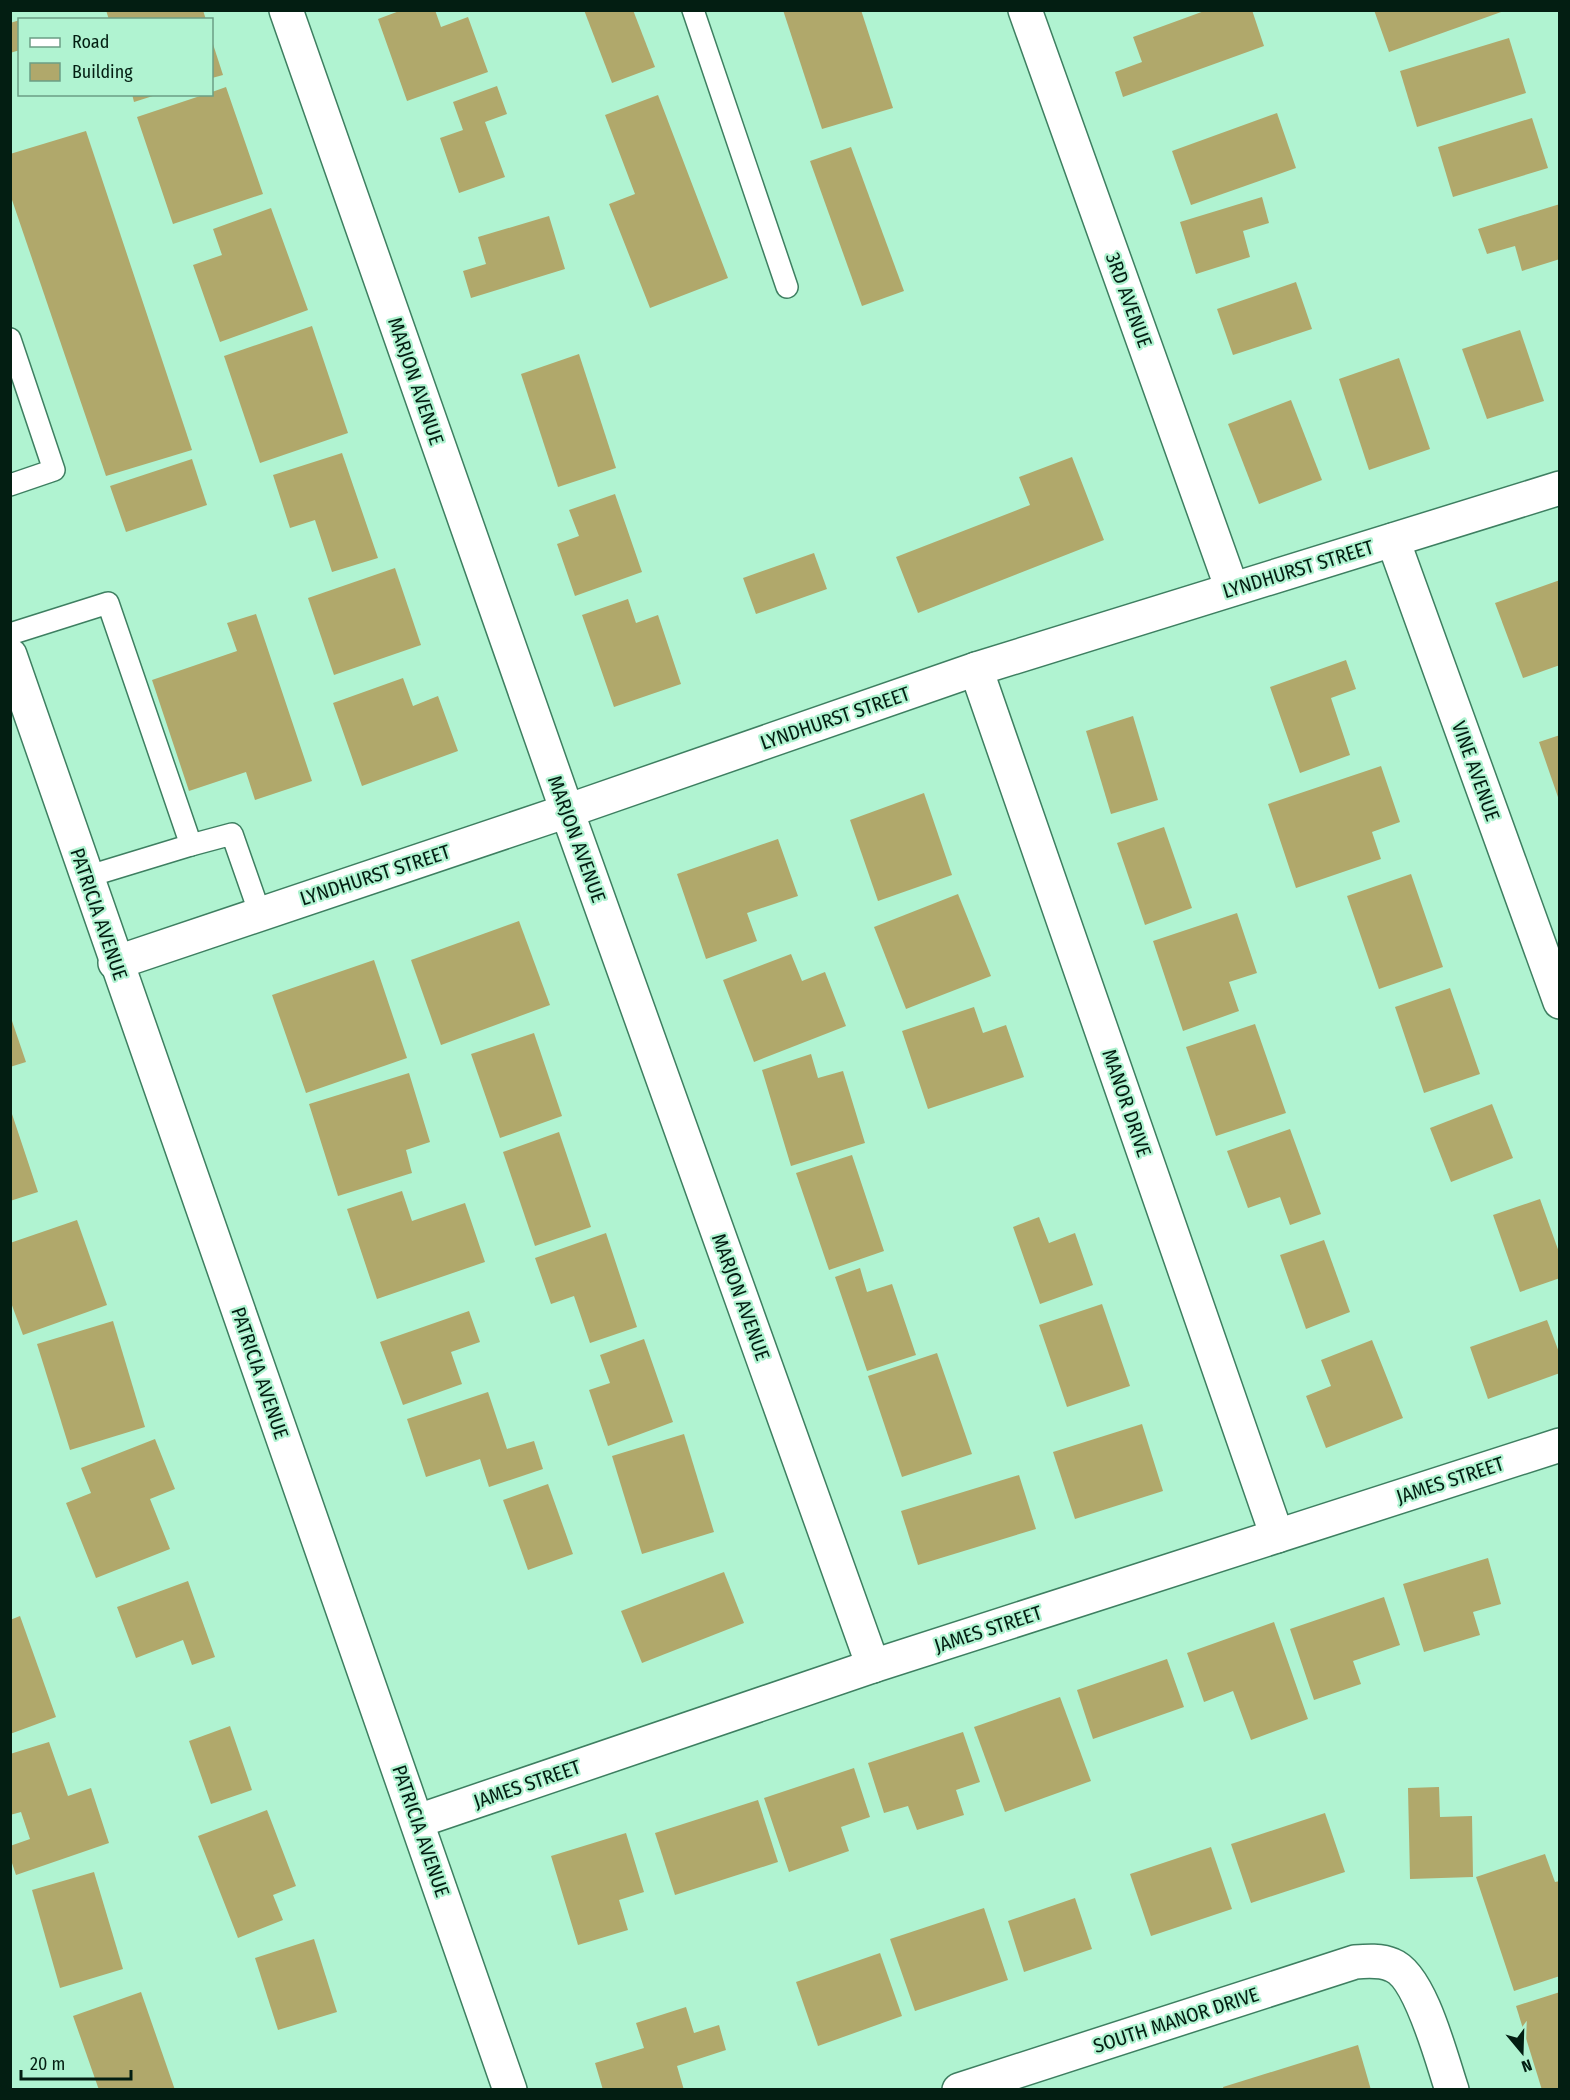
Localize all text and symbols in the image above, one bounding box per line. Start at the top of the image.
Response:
legend [18,18,213,96]
text: Road [72,31,109,53]
text: Building [72,61,133,83]
street label: 3RD AVENUE [1101,249,1157,351]
street label: MARJON AVENUE [383,314,449,448]
street label: LYNDHURST STREET [1220,534,1377,603]
street label: LYNDHURST STREET [757,681,914,755]
street label: VINE AVENUE [1447,718,1505,824]
street label: MARJON AVENUE [543,772,611,906]
street label: LYNDHURST STREET [297,839,454,911]
street label: PATRICIA AVENUE [65,845,133,983]
street label: MANOR DRIVE [1097,1046,1157,1160]
street label: MARJON AVENUE [707,1230,775,1364]
street label: PATRICIA AVENUE [226,1304,294,1442]
street label: JAMES STREET [1393,1451,1508,1509]
street label: JAMES STREET [931,1600,1046,1658]
street label: JAMES STREET [470,1754,584,1814]
street label: PATRICIA AVENUE [387,1762,455,1900]
street label: SOUTH MANOR DRIVE [1090,1982,1262,2058]
north arrow [1492,2022,1552,2082]
scale bar [21,2043,130,2081]
text: 20 m [30,2053,65,2075]
text: N [1519,2055,1534,2076]

